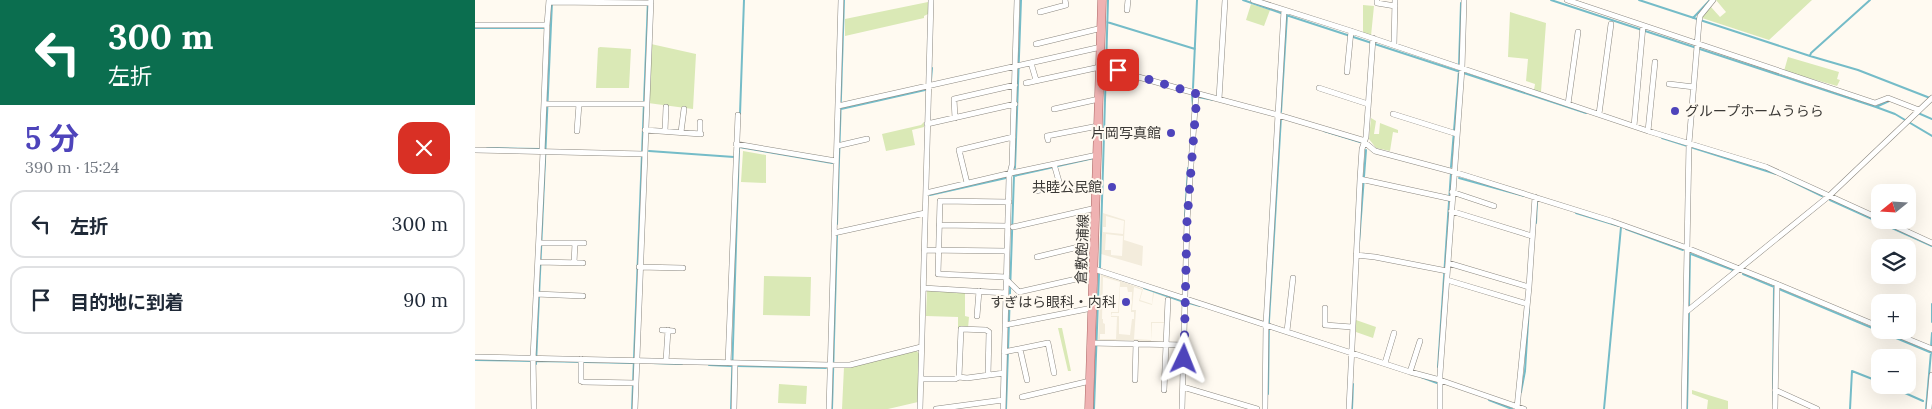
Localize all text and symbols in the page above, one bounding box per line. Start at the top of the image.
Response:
text: 300 m [108,14,214,59]
icon: left [25,20,90,85]
pin [1097,49,1139,91]
icon: arrive [1104,56,1132,84]
text: 左折 [108,62,152,90]
place label: グループホームうらら [1685,102,1824,120]
marker: グループホームうらら [1669,105,1681,117]
text: 5 分 [25,119,79,157]
button: close [398,122,450,174]
place label: 片岡写真館 [1091,124,1161,142]
marker: 片岡写真館 [1165,127,1177,139]
text: 390 m · 15:24 [25,157,119,177]
place label: 共睦公民館 [1032,178,1102,196]
marker: 共睦公民館 [1106,181,1118,193]
north arrow [1871,184,1916,229]
map controls [1871,184,1916,394]
icon: left [27,210,55,238]
text: 300 m [392,212,448,236]
text: 左折 [70,214,108,238]
street label: 倉敷飽浦線 [1072,214,1092,284]
button: layers [1871,239,1916,284]
icon: arrive [27,286,55,314]
text: 90 m [403,288,448,312]
text: 目的地に到着 [70,290,184,314]
place label: すぎはら眼科・内科 [990,293,1116,311]
button: + [1871,294,1916,339]
marker: すぎはら眼科・内科 [1120,296,1132,308]
position arrow [1157,332,1209,384]
button: − [1871,349,1916,394]

